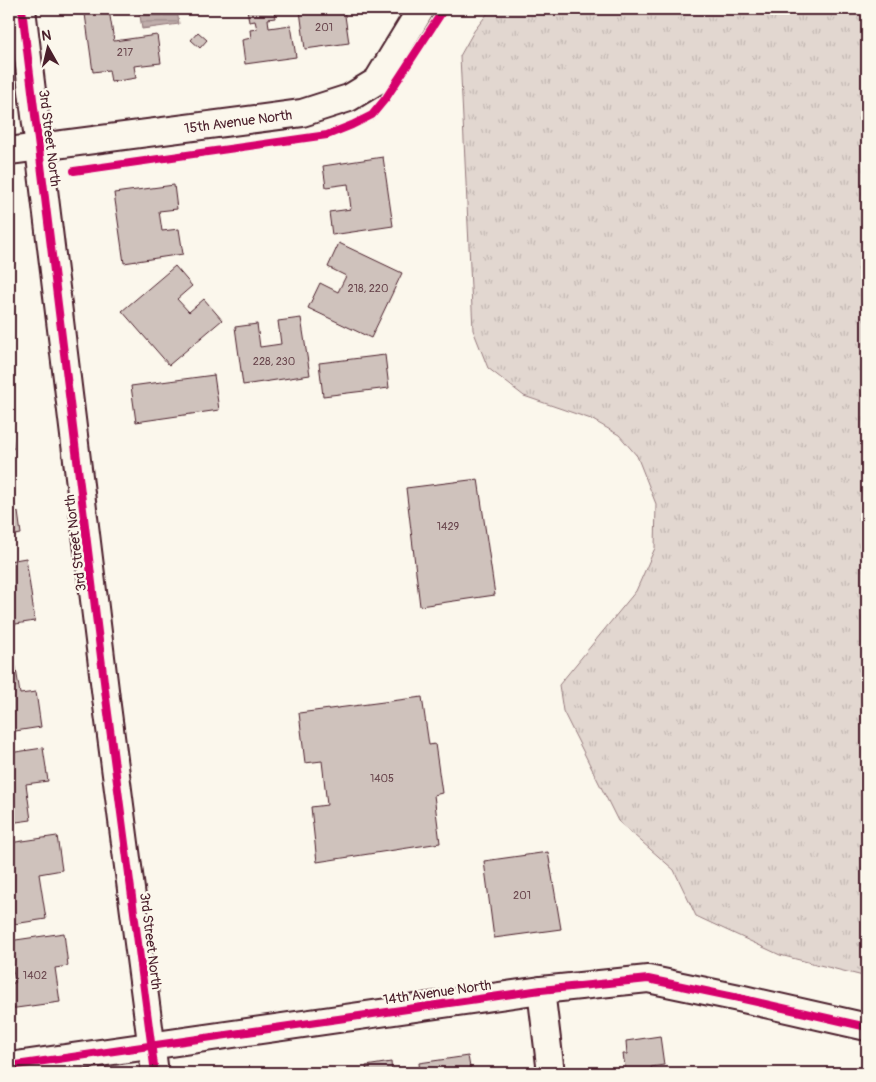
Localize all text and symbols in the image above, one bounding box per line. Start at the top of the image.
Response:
house number: 201 [315,21,333,34]
north arrow [22,22,72,72]
text: N [40,27,52,45]
house number: 217 [117,46,133,59]
street label: 3rd Street North [35,89,64,188]
street label: 15th Avenue North [183,106,293,137]
house number: 218, 220 [348,282,389,295]
house number: 228, 230 [253,355,295,368]
street label: 3rd Street North [61,493,90,592]
house number: 1429 [437,520,460,533]
house number: 1405 [370,772,394,785]
house number: 201 [513,889,531,902]
street label: 3rd Street North [136,892,165,991]
house number: 1402 [23,969,47,982]
street label: 14th Avenue North [382,976,492,1009]

